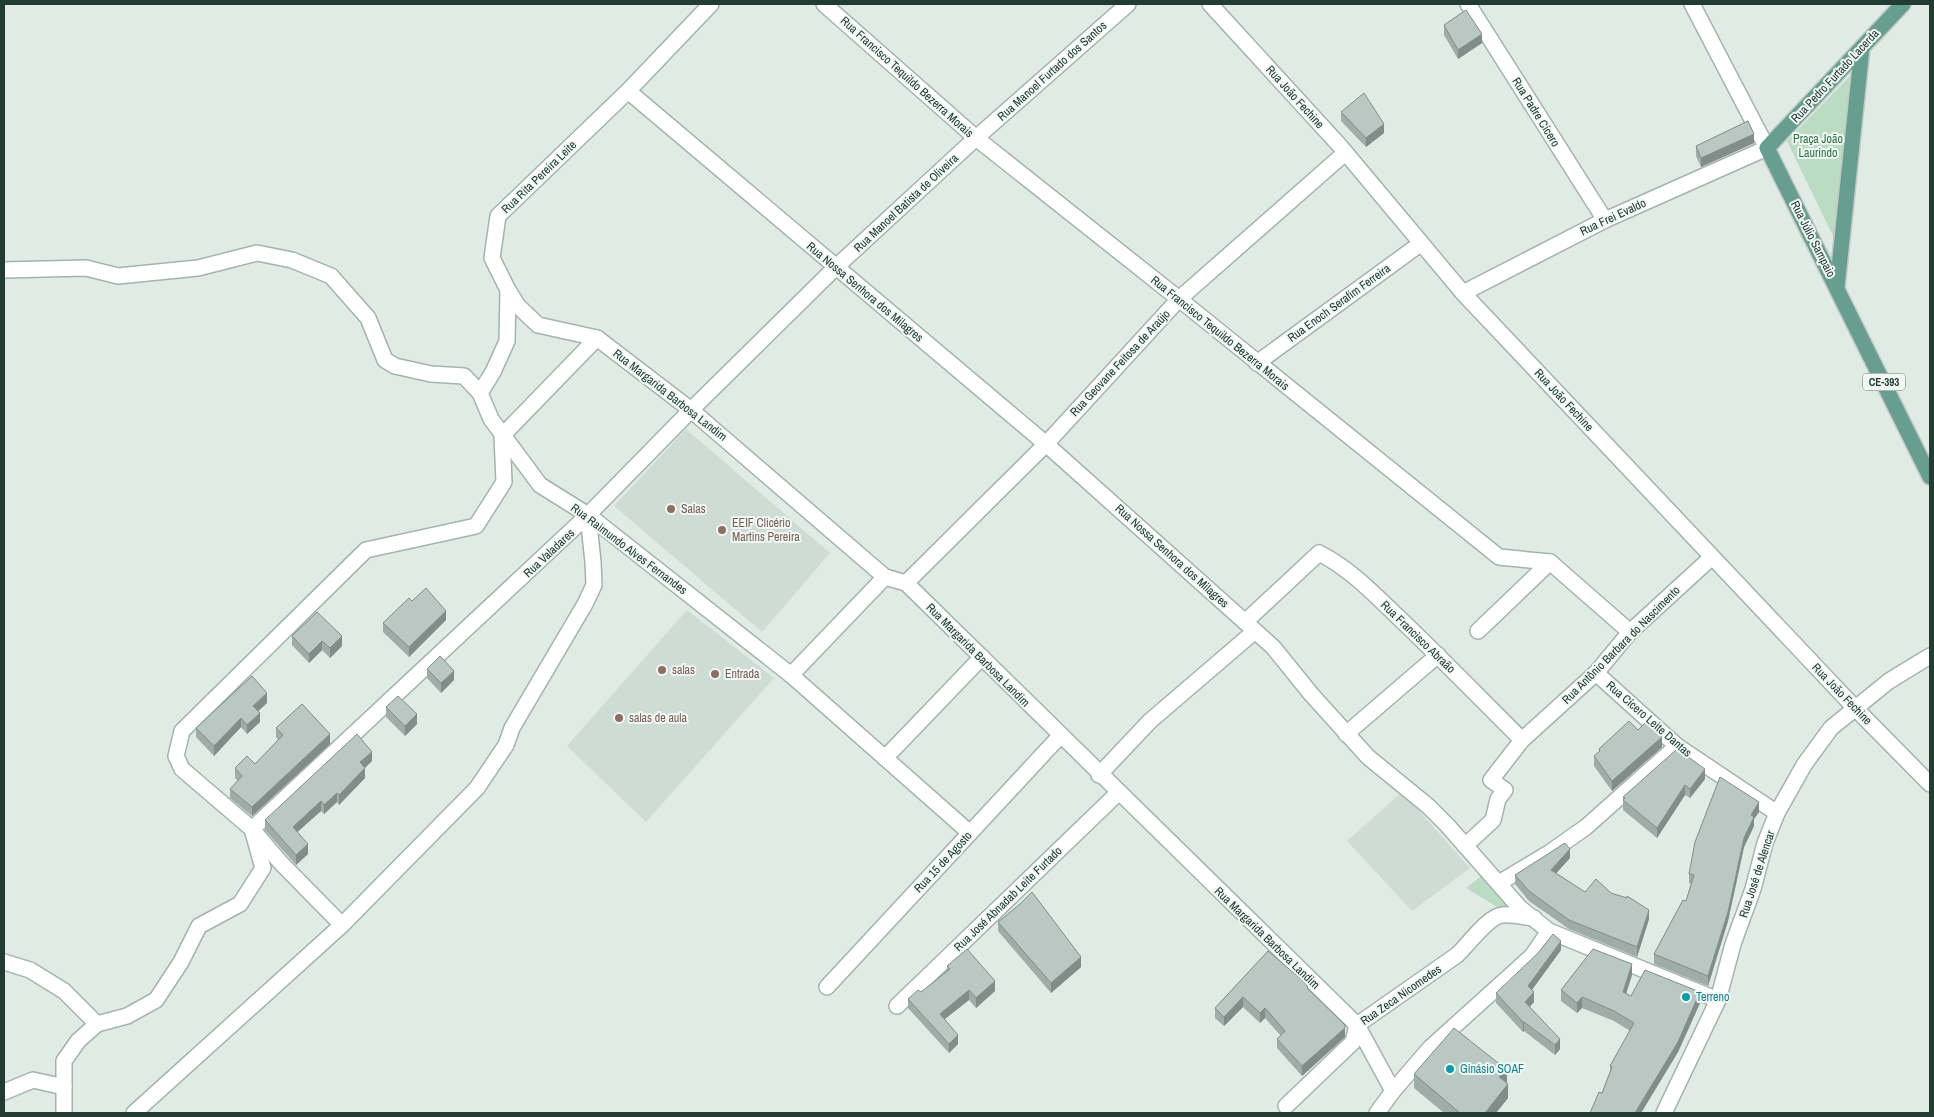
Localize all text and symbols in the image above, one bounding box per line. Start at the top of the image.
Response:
street label: Rua Francisco Tequildo Bezerra Morais [837,13,977,141]
street label: Rua Manoel Furtado dos Santos [994,18,1110,124]
street label: Rua Pedro Furtado Lacerda [1788,26,1883,126]
street label: Rua João Fechine [1262,62,1328,132]
street label: Rua Padre Cícero [1508,74,1564,150]
park label: Praça João Laurindo [1793,131,1843,161]
street label: Rua Rita Pereira Leite [498,137,580,217]
street label: Rua Manoel Batista de Oliveira [850,150,962,256]
street label: Rua Frei Evaldo [1577,195,1649,239]
street label: Rua Júlio Sampaio [1787,198,1839,280]
street label: Rua Nossa Senhora dos Milagres [803,238,927,346]
street label: Rua Enoch Serafim Ferreira [1284,260,1394,346]
street label: Rua Francisco Tequildo Bezerra Morais [1147,272,1293,394]
street label: Rua Geovane Feitosa de Araújo [1066,306,1174,420]
street label: Rua Margarida Barbosa Landim [610,345,730,445]
street label: Rua João Fechine [1531,365,1597,435]
road number: CE-393 [1863,374,1905,391]
street label: Rua Raimundo Alves Fernandes [568,500,690,598]
place label: Salas [681,501,706,517]
street label: Rua Nossa Senhora dos Milagres [1112,501,1232,611]
marker: Salas [665,503,677,515]
place label: EEIF Clicério Martins Pereira [732,515,800,545]
marker: EEIF Clicério Martins Pereira [716,524,728,536]
street label: Rua Valadares [520,525,578,581]
street label: Rua Antônio Barbara do Nascimento [1558,582,1684,708]
street label: Rua Francisco Abraão [1377,597,1459,677]
street label: Rua Margarida Barbosa Landim [923,600,1033,710]
street label: Rua João Fechine [1808,660,1876,728]
place label: salas [672,662,695,678]
marker: salas [656,664,668,676]
place label: Entrada [725,666,760,682]
marker: Entrada [709,668,721,680]
street label: Rua Cícero Leite Dantas [1603,677,1695,761]
place label: salas de aula [629,710,688,726]
marker: salas de aula [613,712,625,724]
street label: Rua 15 de Agosto [910,828,976,896]
street label: Rua José de Alencar [1735,828,1779,920]
street label: Rua José Abnadab Leite Furtado [950,843,1066,955]
street label: Rua Margarida Barbosa Landim [1211,883,1323,993]
street label: Rua Zeca Nicomedes [1357,961,1445,1029]
place label: Terreno [1696,989,1729,1005]
marker: Terreno [1680,991,1692,1003]
place label: Ginásio SOAF [1460,1061,1524,1077]
marker: Ginásio SOAF [1444,1063,1456,1075]

